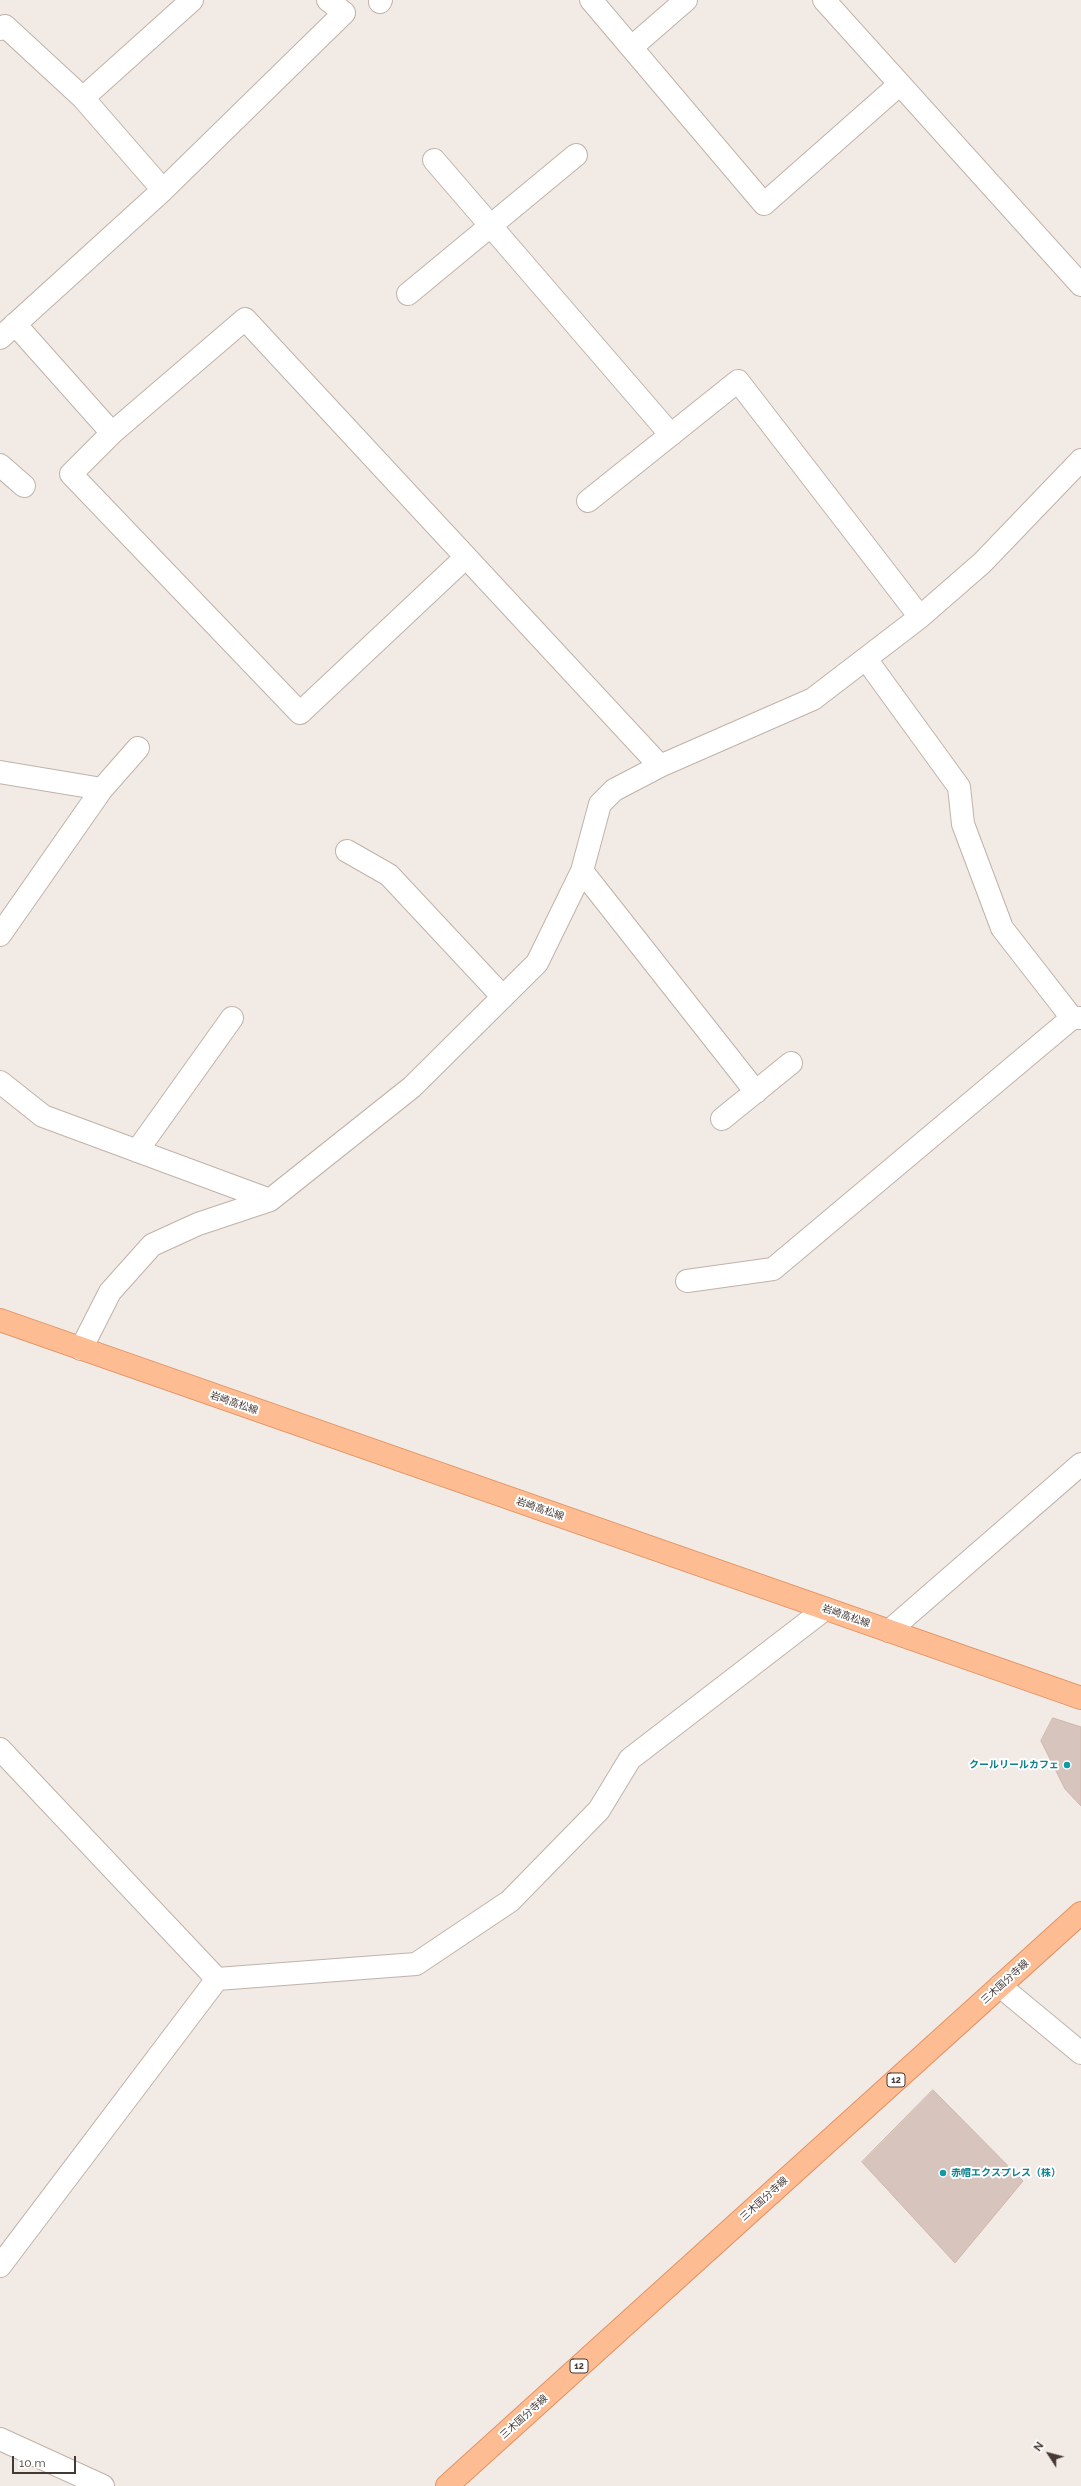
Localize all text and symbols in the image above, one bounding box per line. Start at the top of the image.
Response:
street label: 岩崎高松線 [208,1389,260,1417]
street label: 岩崎高松線 [514,1495,566,1523]
street label: 岩崎高松線 [820,1602,872,1630]
place label: クールリールカフェ [969,1759,1059,1771]
marker: クールリールカフェ [1062,1760,1072,1770]
street label: 三木国分寺線 [979,1957,1031,2007]
road number: 12 [887,2073,905,2087]
place label: 赤帽エクスプレス（株） [951,2167,1061,2179]
marker: 赤帽エクスプレス（株） [938,2168,948,2178]
street label: 三木国分寺線 [738,2174,790,2224]
road number: 12 [570,2359,588,2373]
street label: 三木国分寺線 [498,2392,550,2442]
north arrow [1029,2434,1069,2474]
text: N [1031,2439,1047,2454]
scale bar [14,2448,78,2474]
text: 10 m [19,2456,46,2470]

